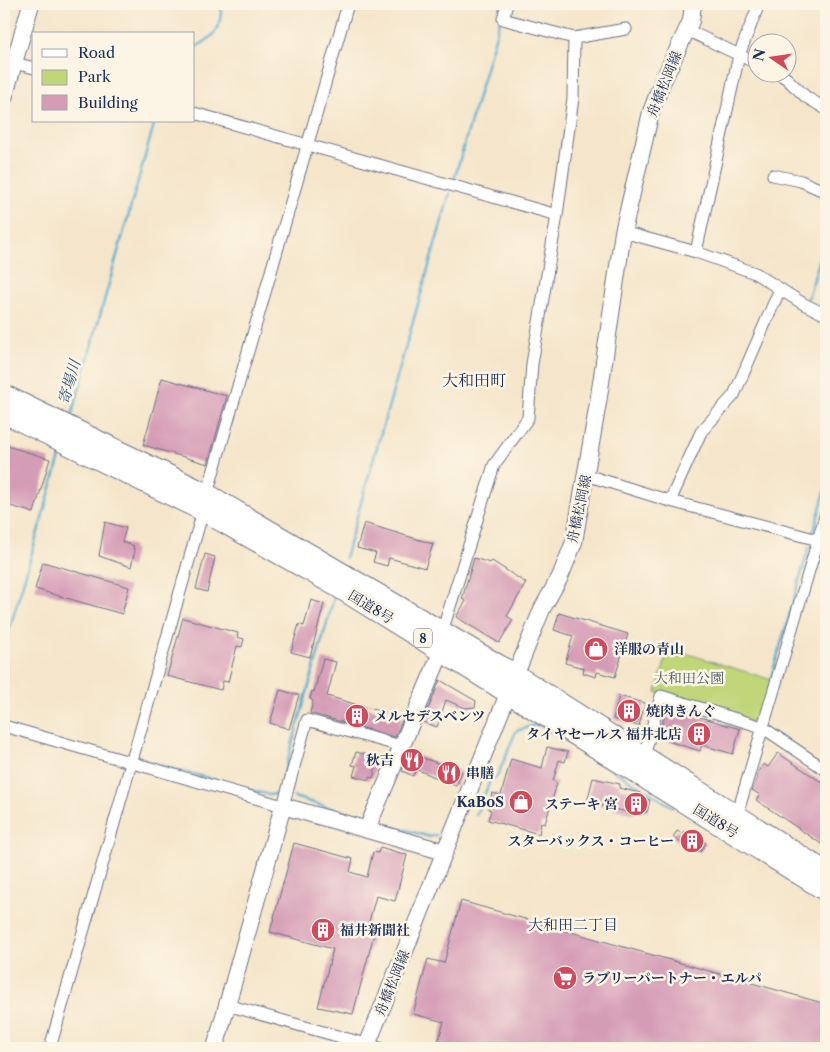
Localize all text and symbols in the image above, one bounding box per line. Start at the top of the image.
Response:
legend [32,32,195,122]
north arrow [748,32,798,82]
text: Road [78,43,115,62]
text: N [749,47,769,63]
street label: 舟橋松岡線 [643,48,685,120]
text: Park [78,67,112,86]
text: Building [78,93,138,112]
water label: 寄場川 [54,356,85,406]
district label: 大和田町 [442,370,506,390]
street label: 舟橋松岡線 [563,473,595,545]
street label: 国道8号 [345,586,397,628]
road number: 8 [414,628,432,648]
shop icon: 洋服の青山 [583,636,609,662]
place label: 洋服の青山 [614,640,684,658]
park label: 大和田公園 [654,669,724,687]
building icon: 焼肉きんぐ [616,698,642,724]
place label: 焼肉きんぐ [646,702,716,720]
building icon: メルセデスベンツ [344,703,370,729]
place label: メルセデスベンツ [374,707,485,725]
building icon: タイヤセールス 福井北店 [686,721,712,747]
place label: タイヤセールス 福井北店 [526,725,682,743]
restaurant icon: 秋吉 [399,747,425,773]
place label: 秋吉 [366,751,394,769]
restaurant icon: 串膳 [436,760,462,786]
place label: 串膳 [466,764,494,782]
shop icon: KaBoS [508,789,534,815]
building icon: ステーキ 宮 [623,791,649,817]
place label: KaBoS [456,793,504,811]
place label: ステーキ 宮 [545,795,618,813]
street label: 国道8号 [690,800,742,842]
building icon: スターバックス・コーヒー [679,828,705,854]
place label: スターバックス・コーヒー [507,832,674,850]
district label: 大和田二丁目 [528,915,618,934]
building icon: 福井新聞社 [310,917,336,943]
place label: 福井新聞社 [340,921,410,939]
street label: 舟橋松岡線 [371,947,413,1019]
supermarket icon: ラブリーパートナー・エルパ [552,965,578,991]
place label: ラブリーパートナー・エルパ [582,969,762,987]

